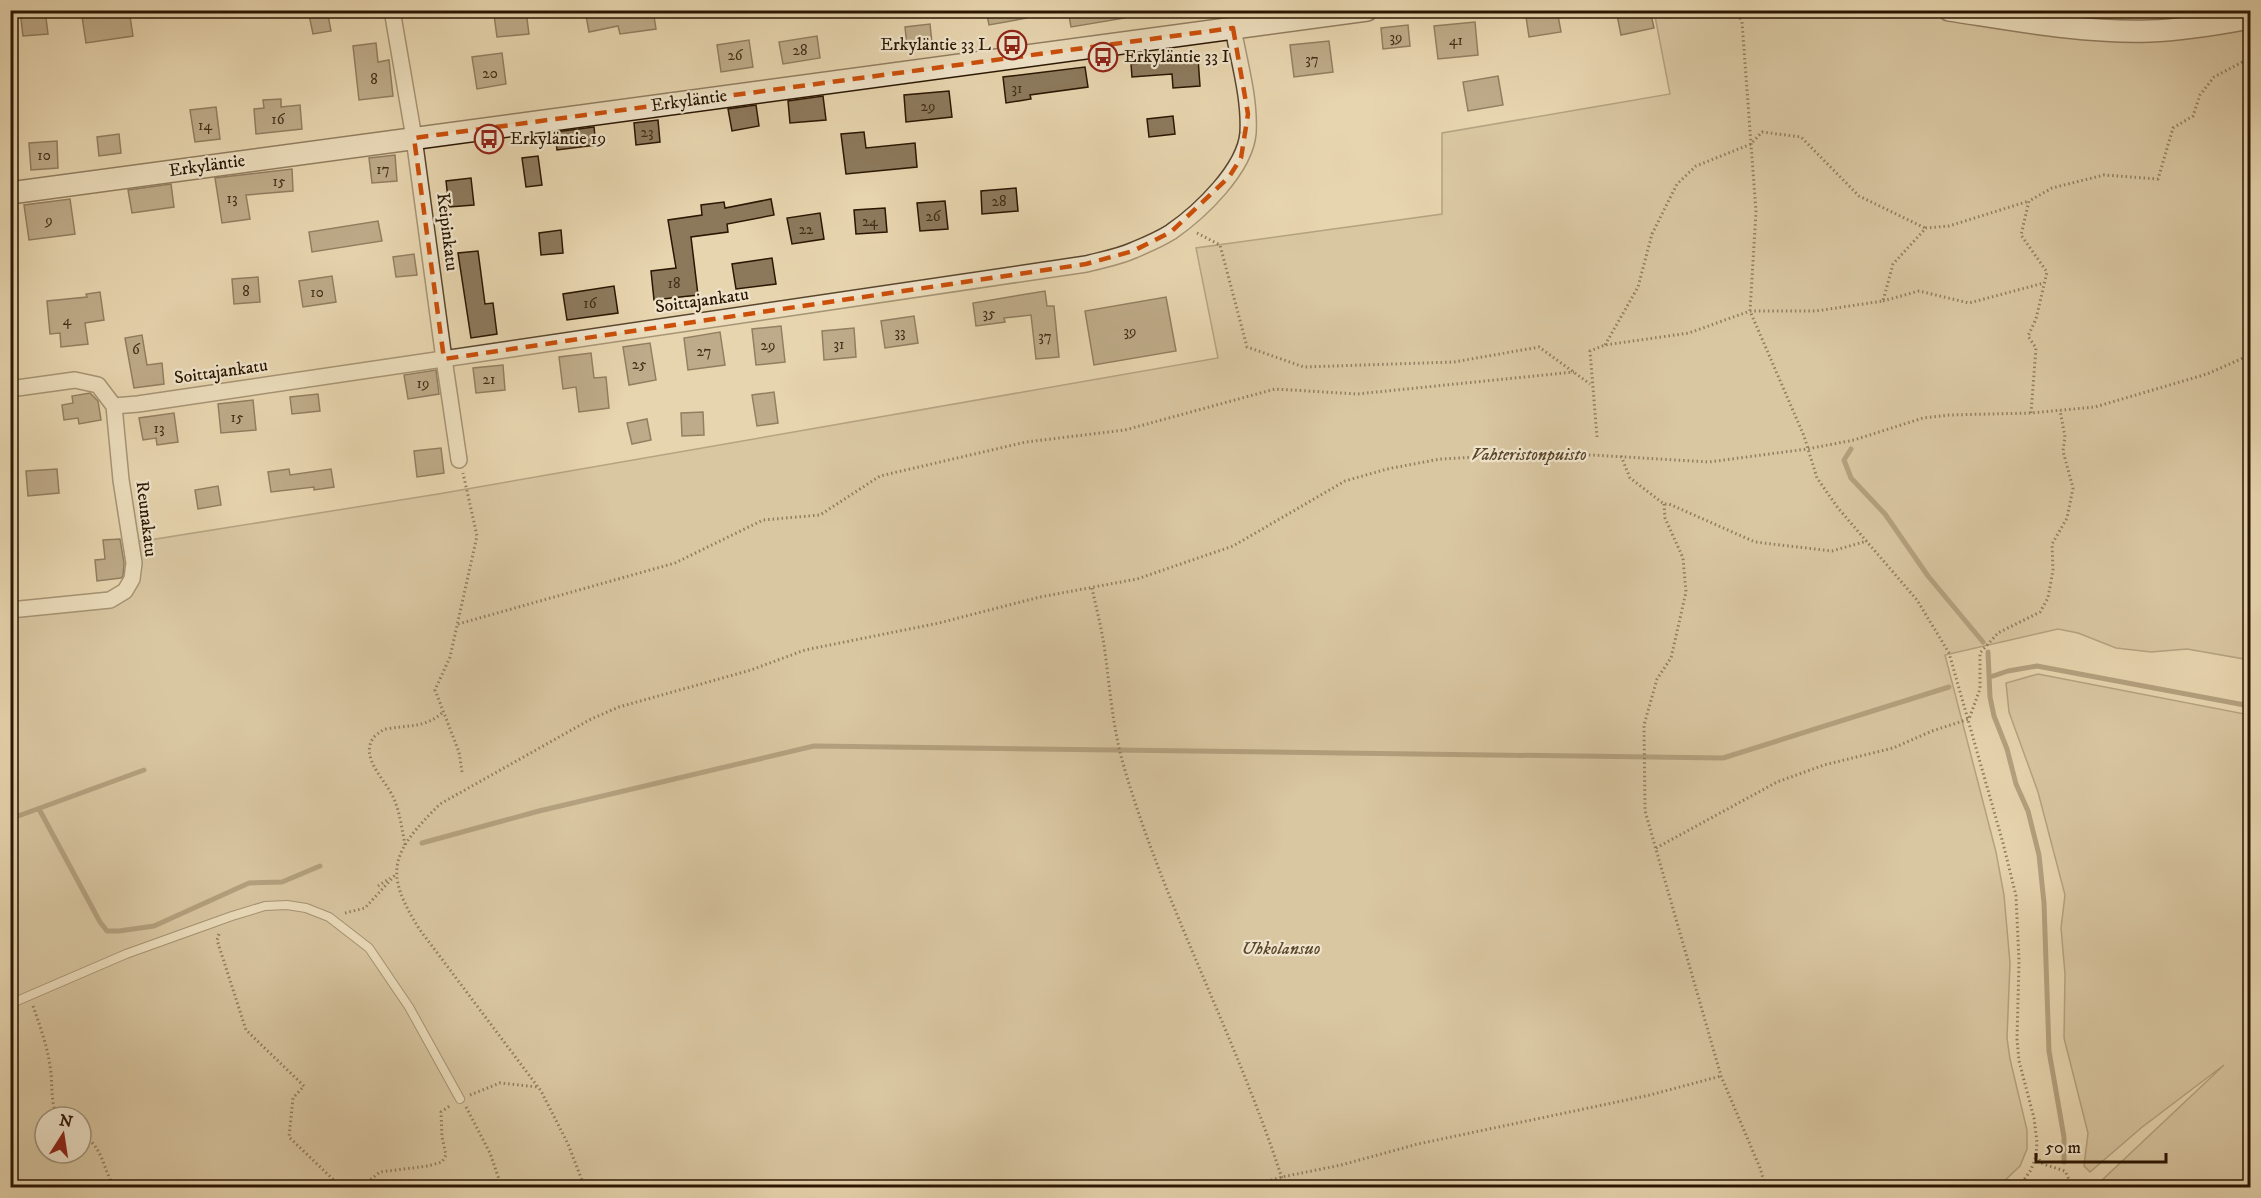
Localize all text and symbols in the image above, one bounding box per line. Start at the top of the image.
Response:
house number: 39 [1389,28,1403,47]
bus stop icon: Erkyläntie 33 L [996,29,1028,61]
house number: 41 [1449,31,1463,50]
place label: Erkyläntie 33 L [880,34,991,56]
house number: 28 [793,41,807,60]
bus stop icon: Erkyläntie 33 I [1087,41,1119,73]
house number: 26 [727,46,744,65]
place label: Erkyläntie 33 I [1124,46,1229,68]
house number: 37 [1305,50,1319,69]
house number: 20 [482,64,498,83]
house number: 8 [370,70,378,89]
house number: 31 [1011,79,1023,98]
street label: Erkyläntie [649,85,729,117]
house number: 29 [921,97,935,116]
house number: 16 [271,110,286,129]
house number: 14 [198,116,212,135]
bus stop icon: Erkyläntie 19 [473,123,505,155]
house number: 23 [641,123,653,142]
place label: Erkyläntie 19 [510,128,606,150]
house number: 10 [37,146,51,165]
street label: Erkyläntie [167,150,247,182]
house number: 17 [376,160,390,179]
house number: 15 [273,172,286,191]
house number: 13 [226,189,238,208]
street label: Keipinkatu [431,192,463,273]
house number: 28 [992,192,1006,211]
house number: 26 [925,207,942,226]
house number: 9 [44,211,53,230]
house number: 24 [862,212,878,231]
house number: 22 [799,220,814,239]
house number: 18 [667,274,681,293]
house number: 8 [242,282,250,301]
house number: 10 [310,283,324,302]
street label: Soittajankatu [654,283,751,318]
house number: 16 [583,294,598,313]
house number: 35 [982,304,996,323]
house number: 4 [63,311,72,330]
house number: 39 [1123,322,1137,341]
house number: 33 [894,323,906,342]
house number: 37 [1038,327,1052,346]
house number: 31 [833,335,845,354]
house number: 29 [761,336,775,355]
house number: 6 [132,340,141,359]
house number: 27 [697,342,712,361]
street label: Soittajankatu [173,354,270,389]
house number: 25 [632,355,647,374]
house number: 21 [483,370,495,389]
house number: 19 [417,374,429,393]
house number: 15 [231,408,244,427]
house number: 13 [153,419,165,438]
park label: Vahteristonpuisto [1471,444,1587,466]
street label: Reunakatu [130,480,162,558]
park label: Uhkolansuo [1242,938,1321,960]
north arrow [33,1105,93,1165]
text: N [57,1110,74,1132]
scale bar [2036,1126,2166,1164]
text: 50 m [2045,1137,2081,1159]

